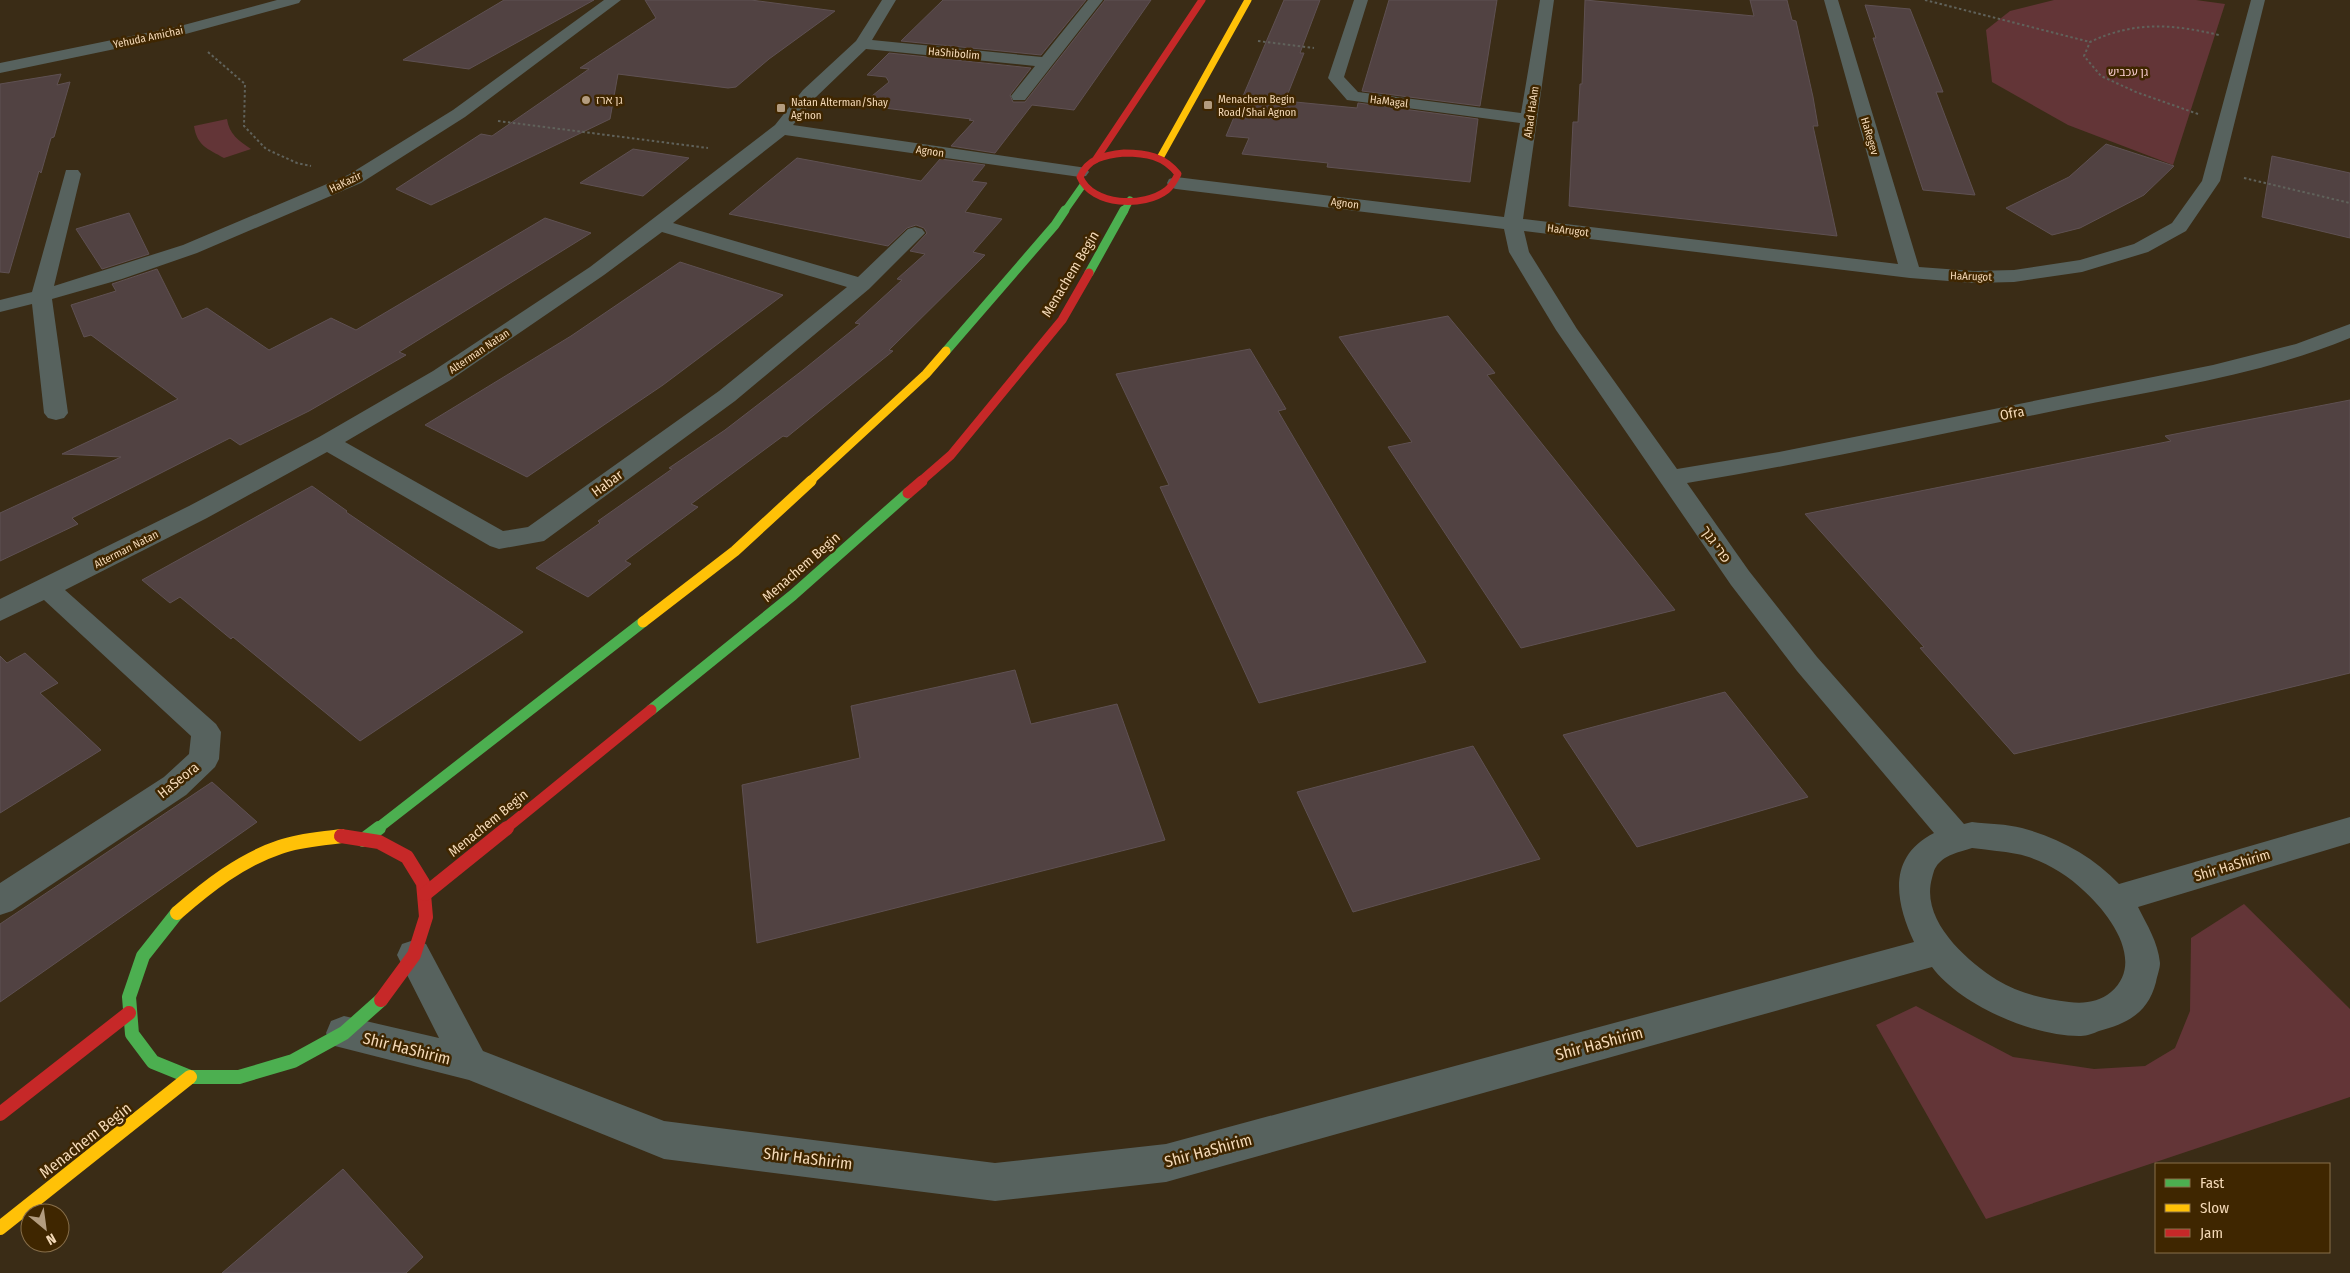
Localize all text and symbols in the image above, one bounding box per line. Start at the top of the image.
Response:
street label: Yehuda Amichai [112,24,185,51]
street label: HaShibolim [928,45,980,62]
park label: גן עכביש [2108,66,2148,79]
street label: Ahad HaAm [1521,86,1542,139]
place label: Menachem Begin Road/Shai Agnon [1218,93,1296,119]
street label: HaMagal [1369,93,1409,110]
marker: גן ארז [580,94,592,106]
place label: גן ארז [596,94,623,107]
place label: Natan Alterman/Shay Ag'non [791,96,888,122]
marker: Menachem Begin Road/Shai Agnon [1202,99,1214,111]
marker: Natan Alterman/Shay Ag'non [775,102,787,114]
street label: HaRegev [1858,116,1881,157]
street label: Agnon [915,143,945,160]
street label: HaKazir [327,169,364,196]
street label: Agnon [1330,195,1360,212]
street label: HaArugot [1546,221,1590,240]
street label: Menachem Begin [1038,228,1103,320]
street label: HaArugot [1950,269,1993,284]
street label: Alterman Natan [446,326,512,376]
street label: Ofra [1999,403,2026,424]
street label: Habar [588,466,626,500]
street label: פרי גנך [1697,522,1734,566]
street label: Alterman Natan [92,528,161,571]
street label: Menachem Begin [759,529,844,606]
street label: HaSeora [154,759,202,802]
street label: Menachem Begin [445,786,532,861]
street label: Shir HaShirim [2192,846,2272,885]
street label: Shir HaShirim [1553,1023,1645,1064]
street label: Shir HaShirim [361,1028,453,1069]
street label: Menachem Begin [36,1099,135,1182]
street label: Shir HaShirim [1162,1130,1254,1171]
street label: Shir HaShirim [762,1144,854,1173]
legend [2155,1163,2330,1253]
text: Fast [2200,1174,2224,1192]
text: Slow [2200,1199,2229,1217]
north arrow [20,1203,70,1253]
text: Jam [2200,1224,2223,1242]
text: N [43,1229,59,1248]

